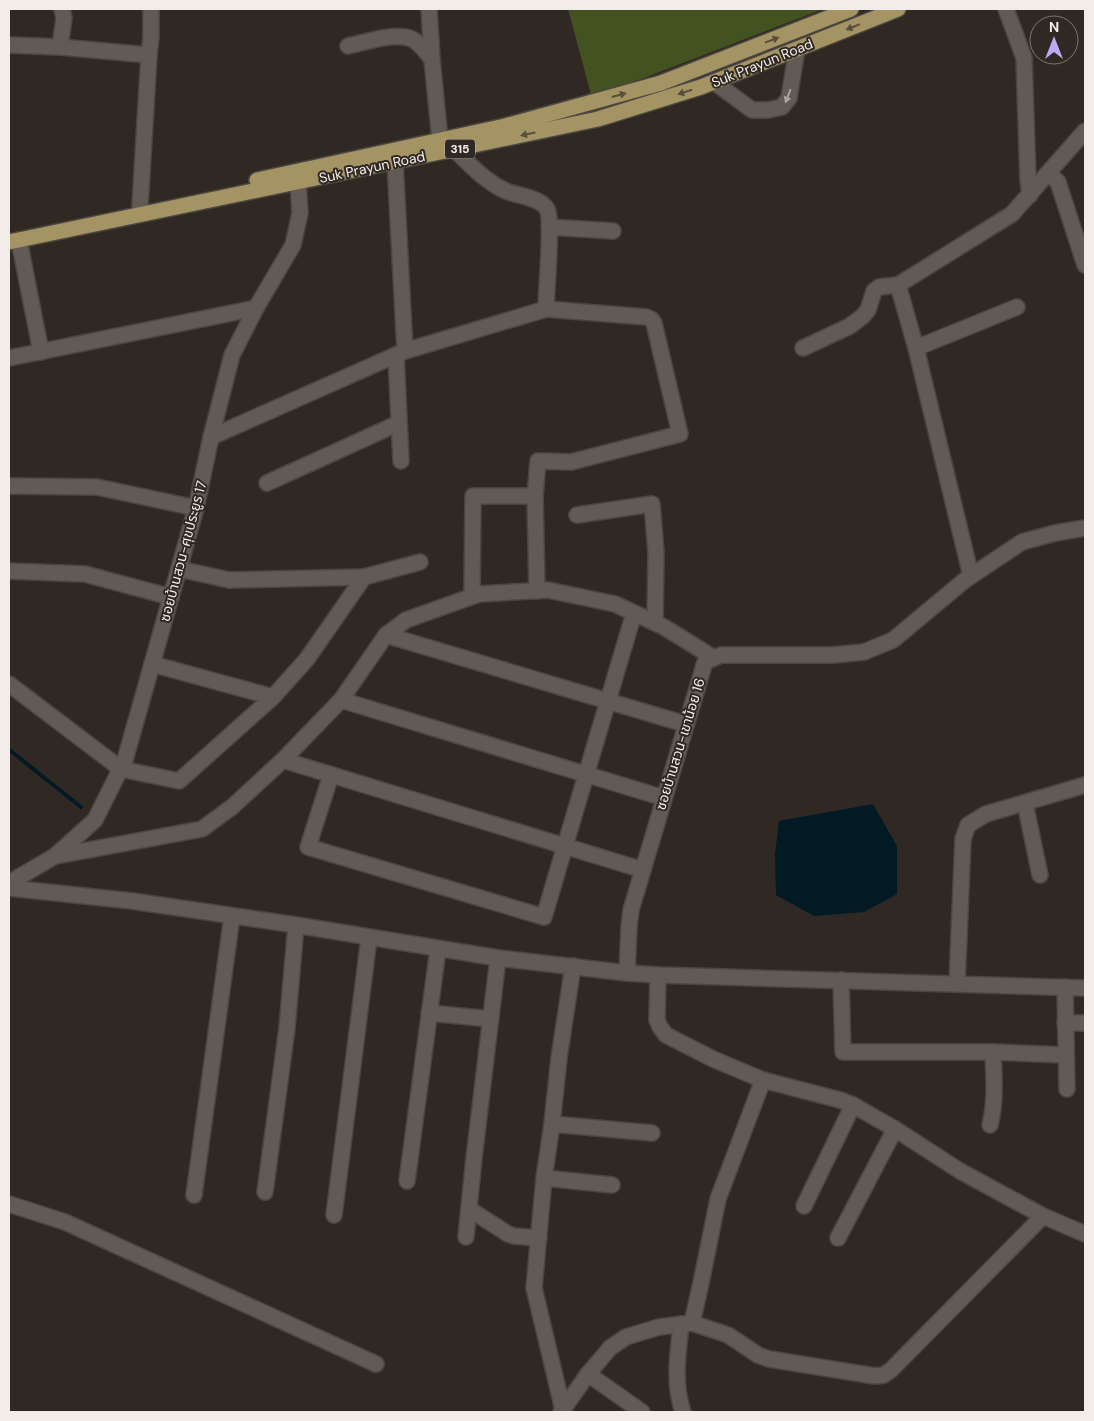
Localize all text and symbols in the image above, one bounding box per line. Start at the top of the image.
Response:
north arrow [1029,15,1079,65]
text: N [1049,18,1059,36]
one-way arrow [845,24,860,31]
street label: Suk Prayun Road [709,34,815,92]
one-way arrow [765,36,780,44]
one-way arrow [677,89,692,97]
one-way arrow [784,89,792,104]
one-way arrow [612,90,627,98]
one-way arrow [520,130,536,138]
road number: 315 [445,140,475,158]
street label: Suk Prayun Road [317,147,427,187]
street label: ซอยบ้านสวน-ศุขประยูร 17 [156,479,210,623]
street label: ซอยบ้านสวน-เขาน้อย 16 [651,676,709,812]

